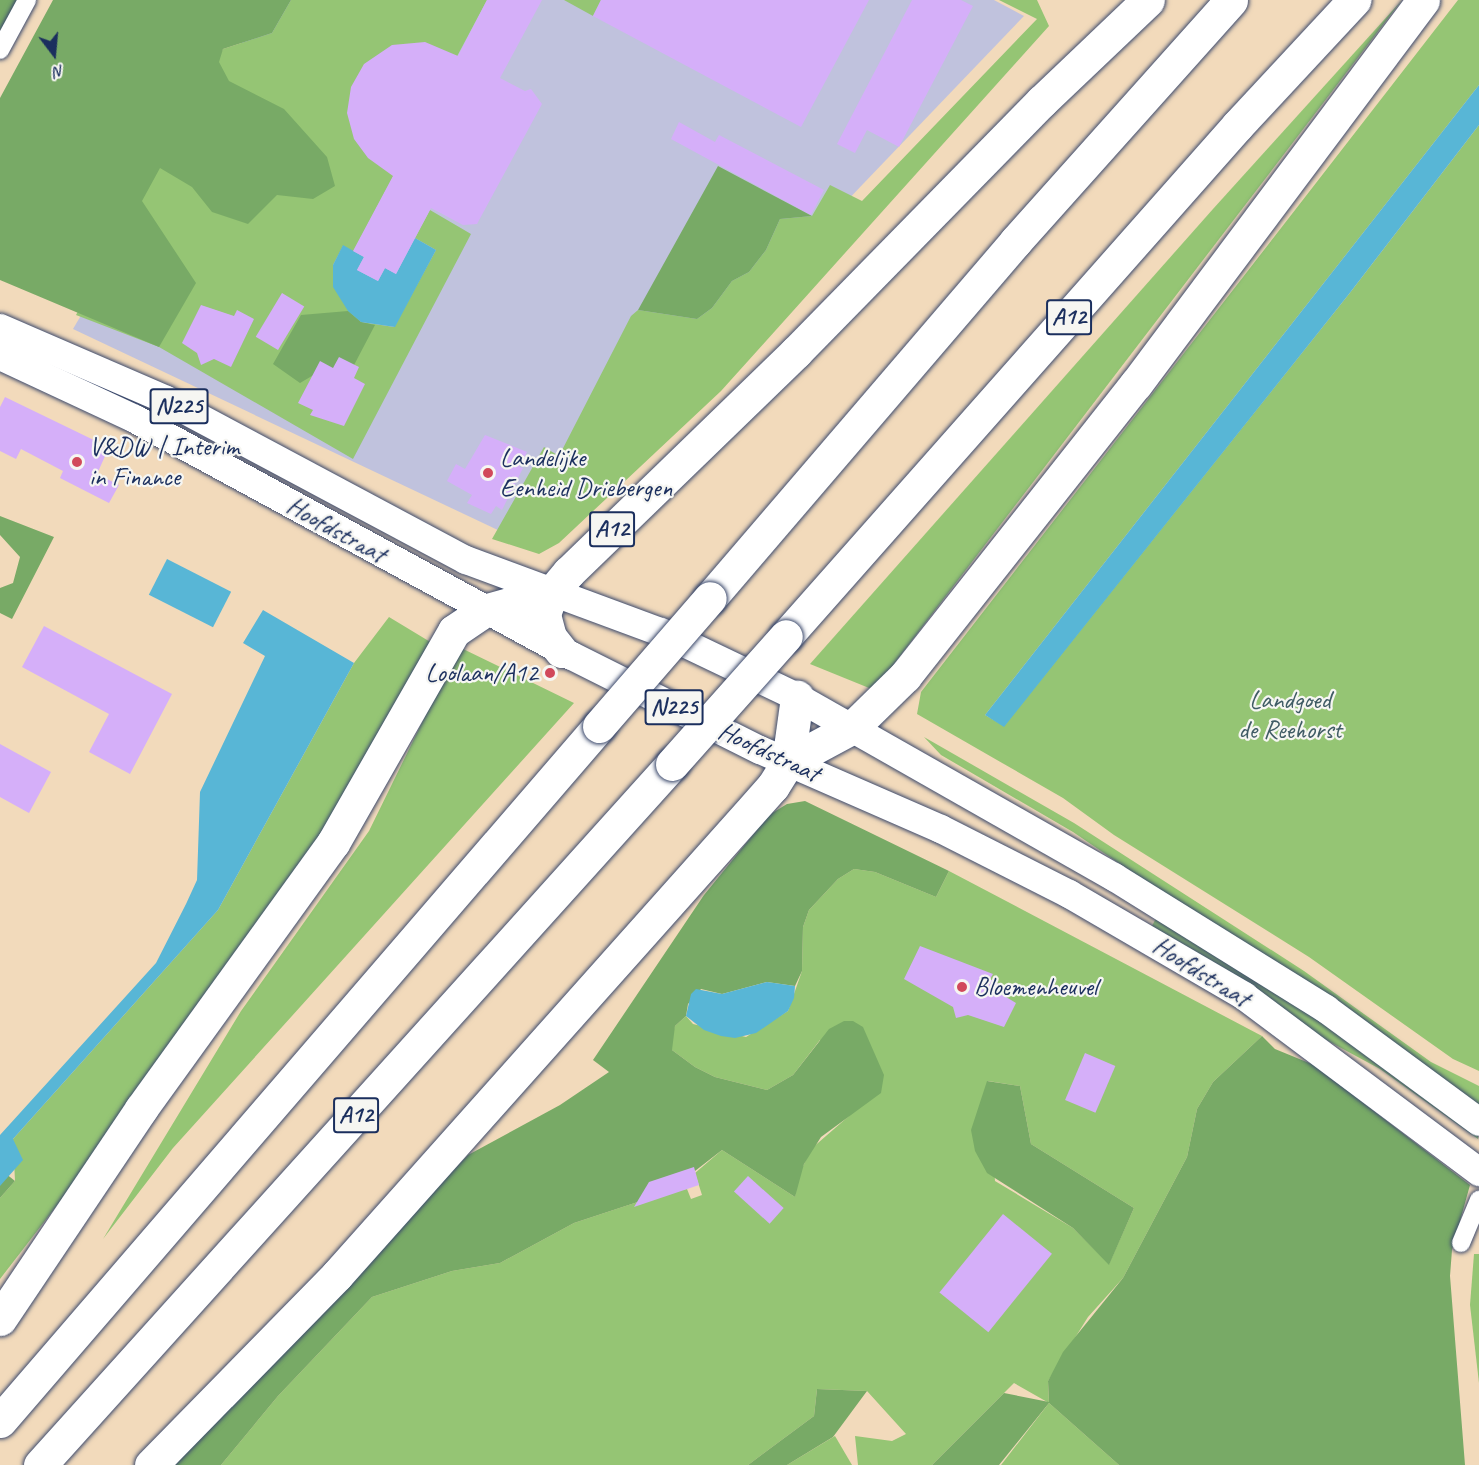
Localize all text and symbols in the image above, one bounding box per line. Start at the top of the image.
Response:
north arrow [24,24,84,84]
text: N [51,60,66,82]
road number: A12 [1045,296,1093,338]
road number: N225 [149,385,209,427]
place label: V&DW | Interim in Finance [89,431,239,492]
place label: Landelijke Eenheid Driebergen [500,442,672,503]
marker: V&DW | Interim in Finance [70,455,84,469]
marker: Landelijke Eenheid Driebergen [481,466,495,480]
street label: Hoofdstraat [281,490,391,570]
road number: A12 [588,508,636,550]
place label: Loolaan/A12 [425,657,538,689]
marker: Loolaan/A12 [543,666,557,680]
park label: Landgoed de Reehorst [1238,684,1342,746]
road number: N225 [644,686,704,728]
street label: Hoofdstraat [713,715,825,789]
street label: Hoofdstraat [1147,930,1255,1014]
place label: Bloemenheuvel [974,971,1097,1003]
marker: Bloemenheuvel [955,980,969,994]
road number: A12 [332,1094,380,1136]

